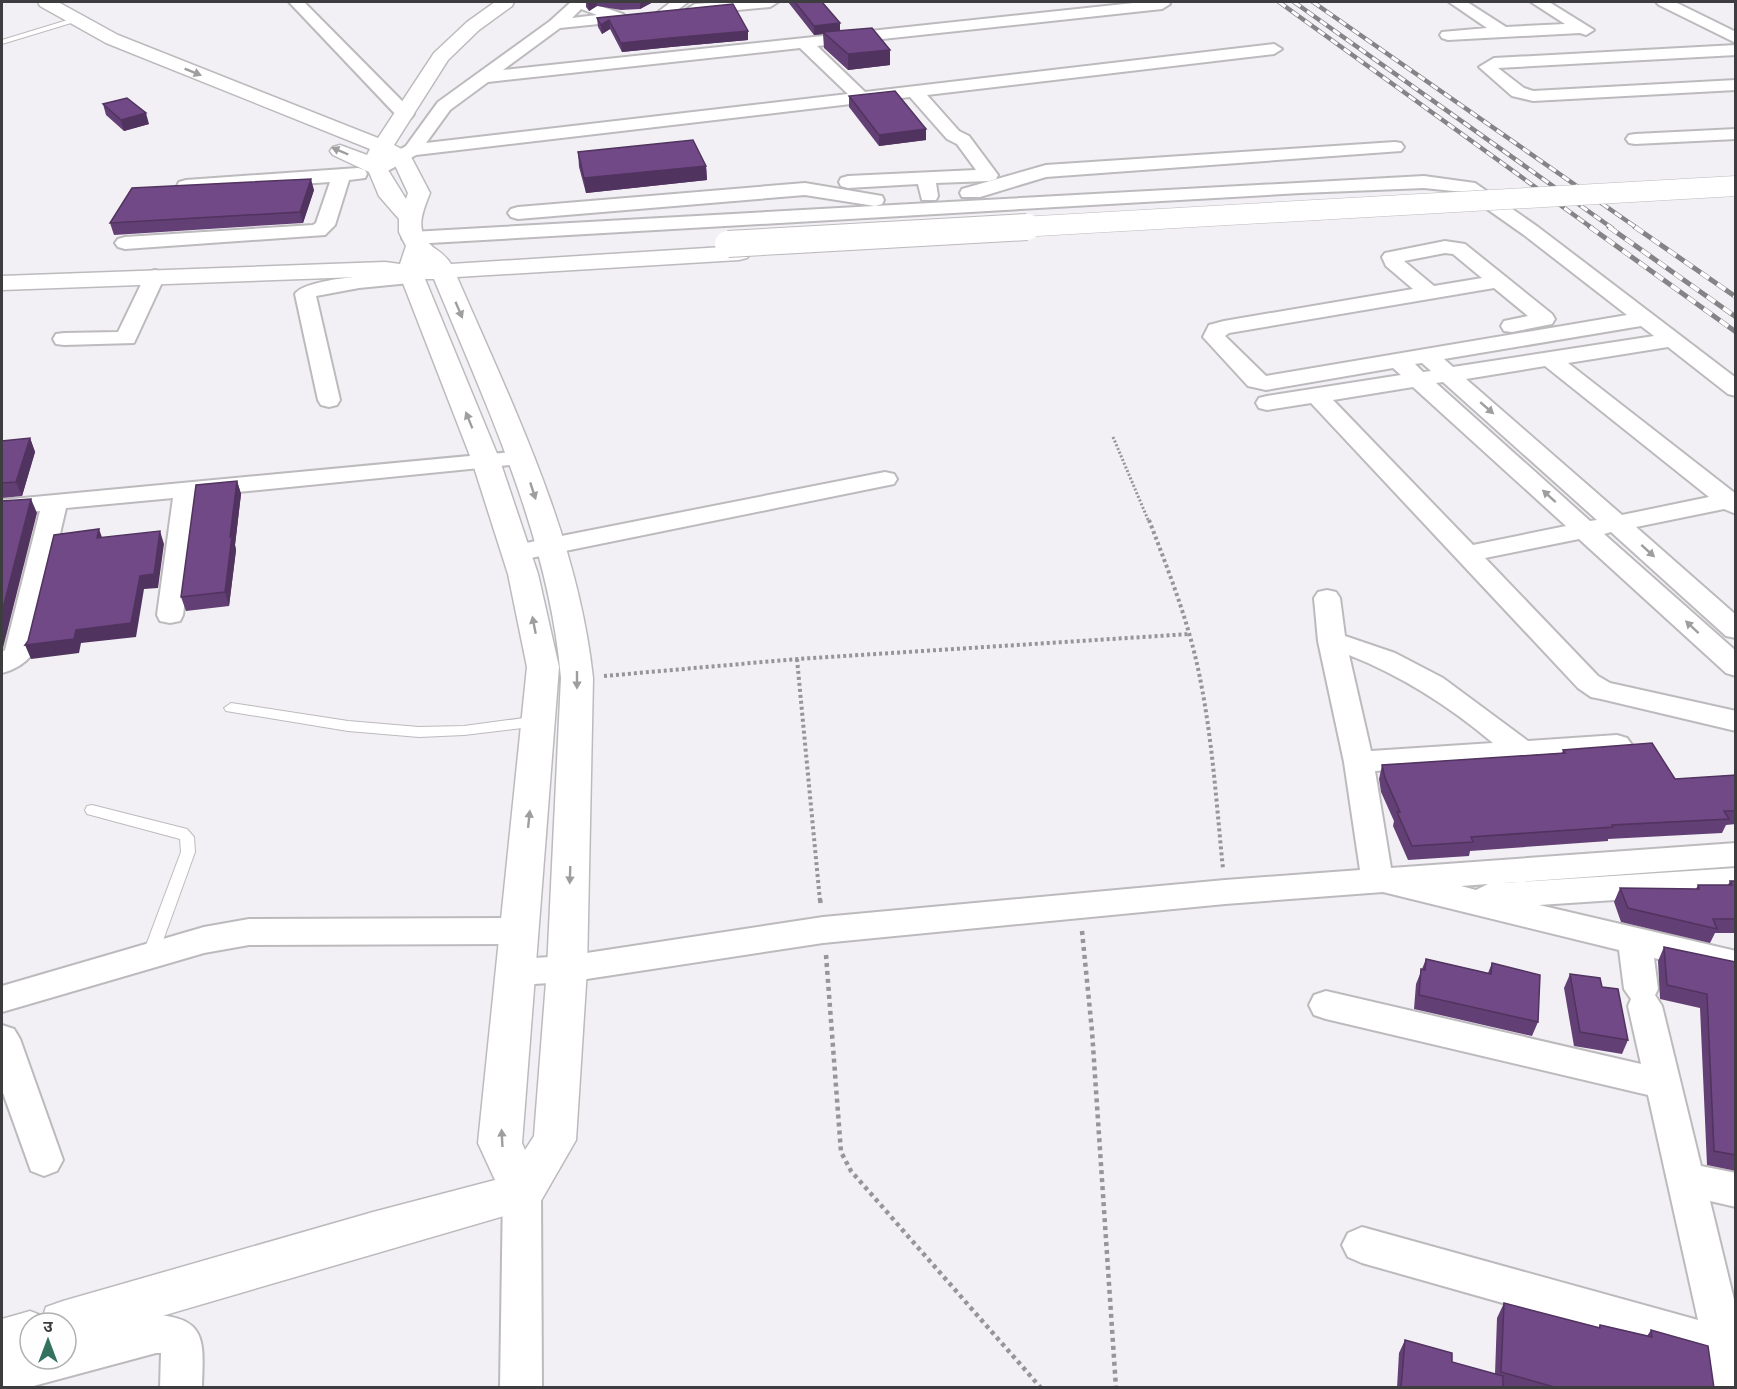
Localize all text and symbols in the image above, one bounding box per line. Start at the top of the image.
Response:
one-way arrow [184,68,202,77]
one-way arrow [330,146,348,156]
one-way arrow [455,302,464,319]
one-way arrow [1479,401,1494,414]
one-way arrow [464,410,474,428]
one-way arrow [529,482,539,500]
one-way arrow [1542,490,1557,503]
one-way arrow [1641,544,1656,558]
one-way arrow [529,616,538,635]
one-way arrow [1685,620,1700,634]
one-way arrow [572,671,582,690]
one-way arrow [524,809,534,828]
one-way arrow [566,866,575,885]
one-way arrow [497,1128,506,1147]
north arrow [18,1311,78,1371]
text: उ [43,1316,53,1337]

